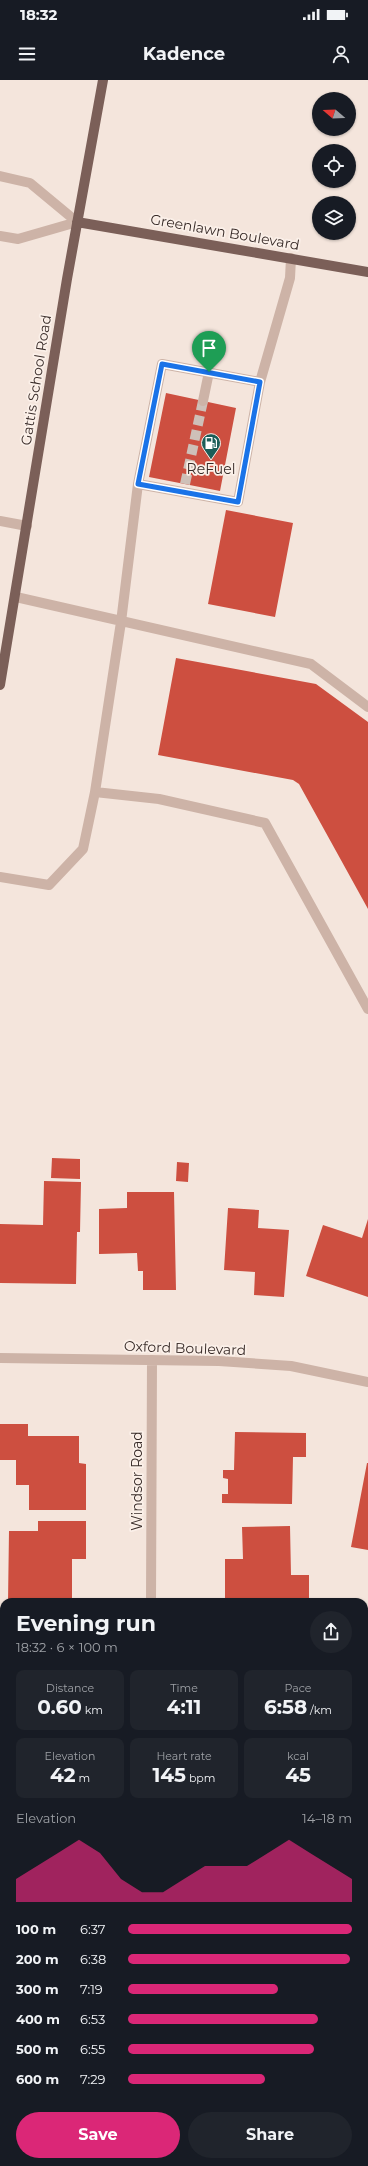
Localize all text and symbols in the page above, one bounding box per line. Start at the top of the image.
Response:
text: 18:32 [20,5,57,24]
icon: menu [16,43,38,65]
text: Kadence [143,43,225,65]
icon: person [330,43,352,65]
north arrow [312,92,356,136]
map controls [312,92,356,240]
button: locate [312,144,356,188]
button: layers [312,196,356,240]
street label: Greenlawn Boulevard [149,210,301,254]
street label: Gattis School Road [17,313,55,447]
pin [192,331,226,372]
icon: arrive [198,337,220,359]
fuel station icon: ReFuel [200,432,222,460]
place label: ReFuel [187,460,235,478]
street label: Oxford Boulevard [124,1337,246,1359]
street label: Windsor Road [128,1431,146,1531]
text: Evening run [16,1610,156,1637]
button: share [310,1611,352,1653]
text: 18:32 · 6 × 100 m [16,1639,118,1655]
text: Distance [46,1681,94,1695]
text: Time [170,1681,198,1695]
text: Pace [285,1681,311,1695]
text: 0.60 [37,1695,82,1719]
text: 4:11 [167,1695,201,1719]
text: 6:58 [264,1695,307,1719]
text: km [82,1703,103,1717]
text: /km [307,1703,332,1717]
text: Elevation [45,1749,95,1763]
text: Heart rate [156,1749,212,1763]
text: kcal [287,1749,309,1763]
text: 42 [50,1763,76,1787]
text: 145 [152,1763,186,1787]
text: 45 [285,1763,311,1787]
text: m [76,1771,90,1785]
text: bpm [186,1771,216,1785]
text: Elevation [16,1810,76,1826]
text: 14–18 m [302,1810,352,1826]
text: 100 m [16,1921,56,1937]
text: 6:37 [80,1921,106,1937]
text: 200 m [16,1951,59,1967]
text: 6:38 [80,1951,106,1967]
text: 300 m [16,1981,59,1997]
text: 7:19 [80,1981,103,1997]
text: 400 m [16,2011,60,2027]
text: 6:53 [80,2011,105,2027]
text: 500 m [16,2041,59,2057]
text: 6:55 [80,2041,105,2057]
text: 600 m [16,2071,59,2087]
text: 7:29 [80,2071,105,2087]
button: Save [16,2112,180,2158]
button: Share [188,2112,352,2158]

